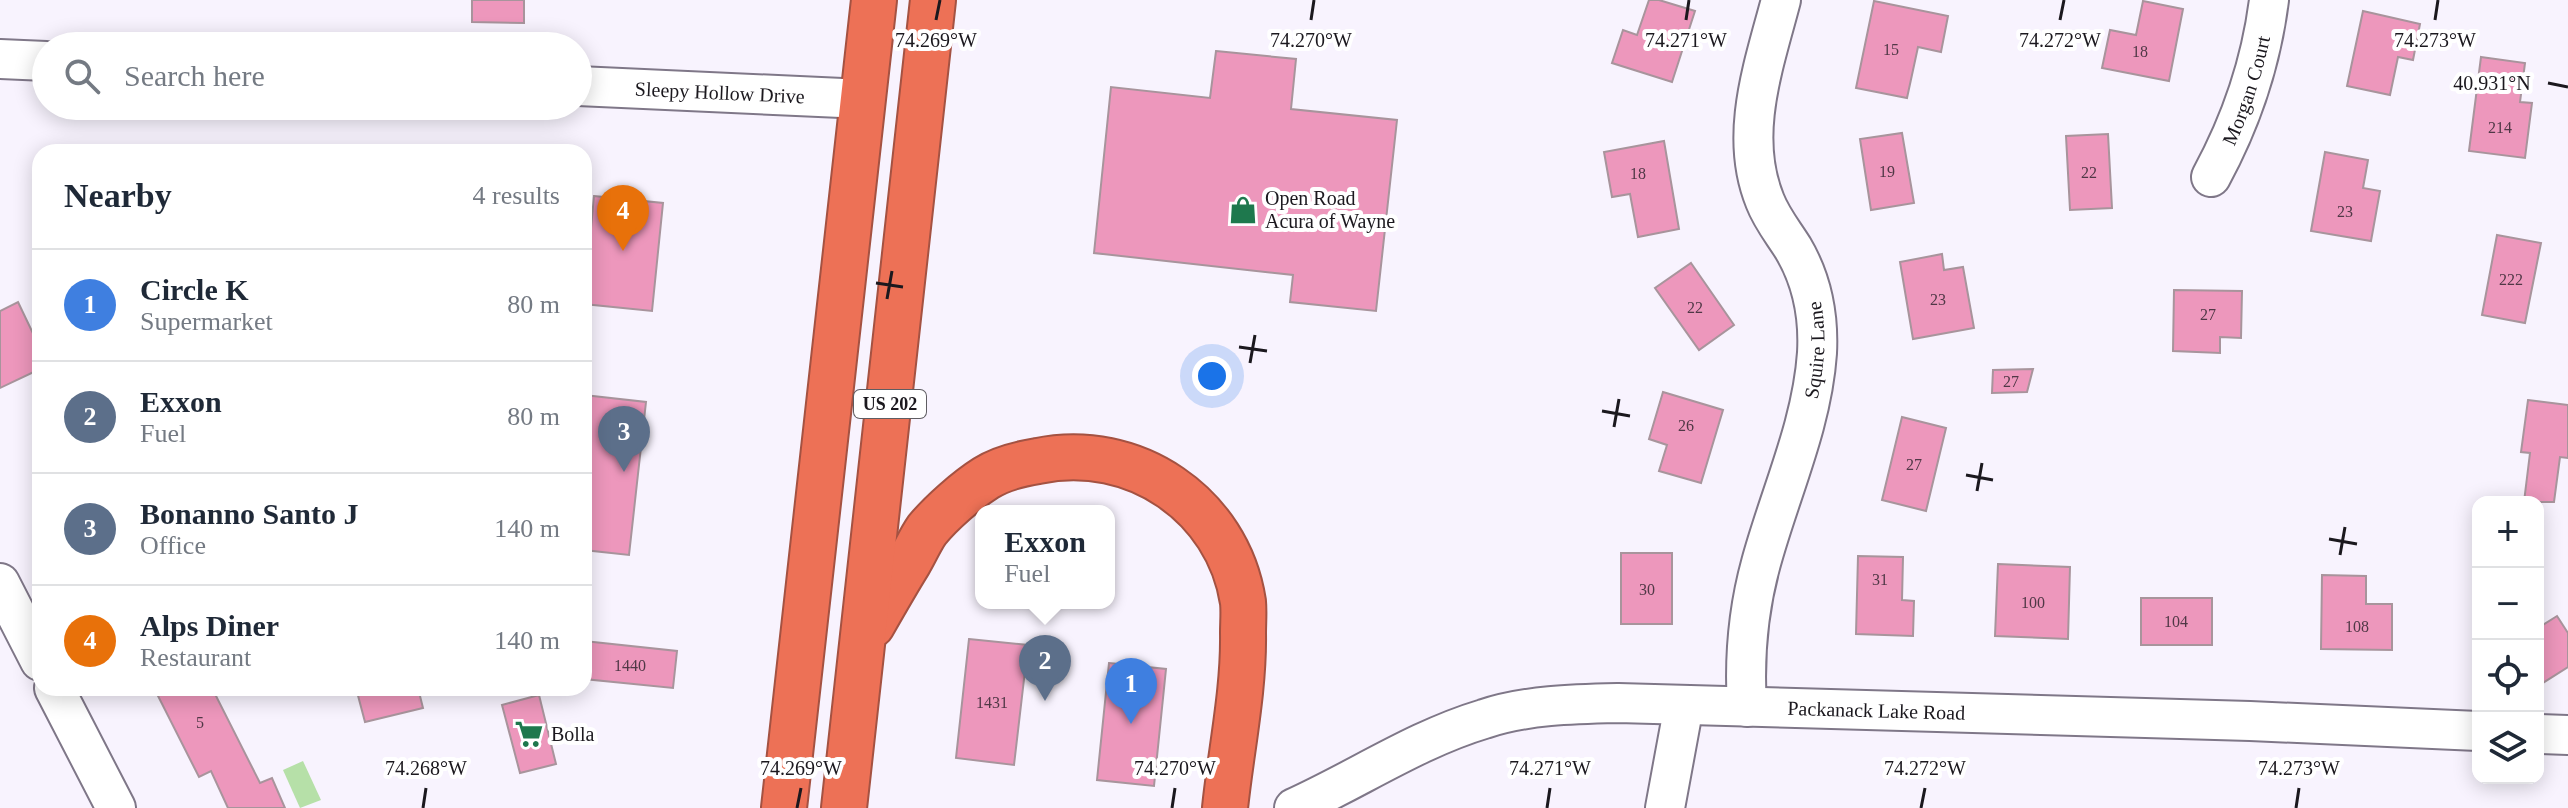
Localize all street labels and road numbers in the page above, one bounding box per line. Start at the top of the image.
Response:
street label: Morgan Court [2218,34,2274,148]
street label: Sleepy Hollow Drive [634,78,805,107]
street label: Squire Lane [1800,300,1828,400]
road number: US 202 [854,390,926,418]
street label: Packanack Lake Road [1787,697,1966,724]

